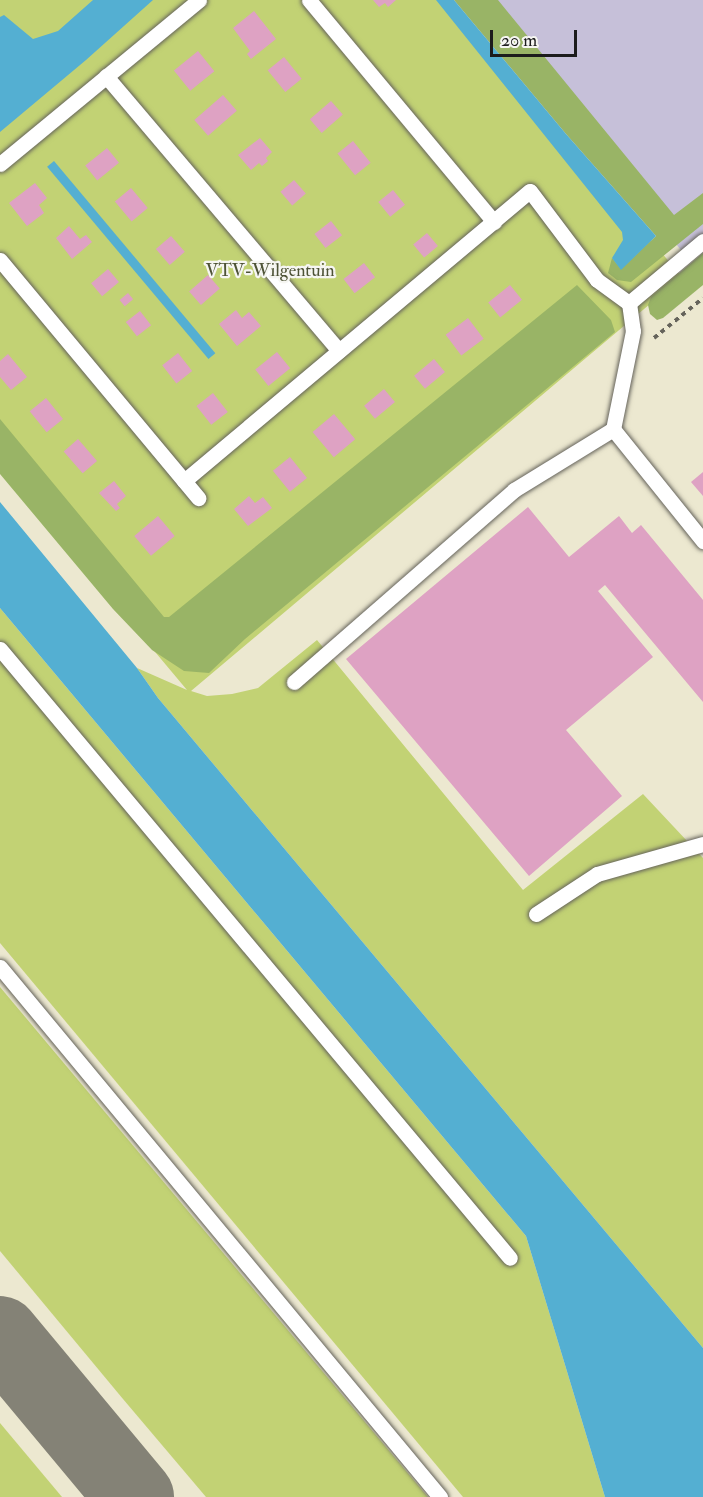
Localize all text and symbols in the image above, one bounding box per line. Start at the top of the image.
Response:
scale bar [493,18,580,56]
text: 20 m [501,29,537,52]
park label: VTV-Wilgentuin [205,260,335,282]

